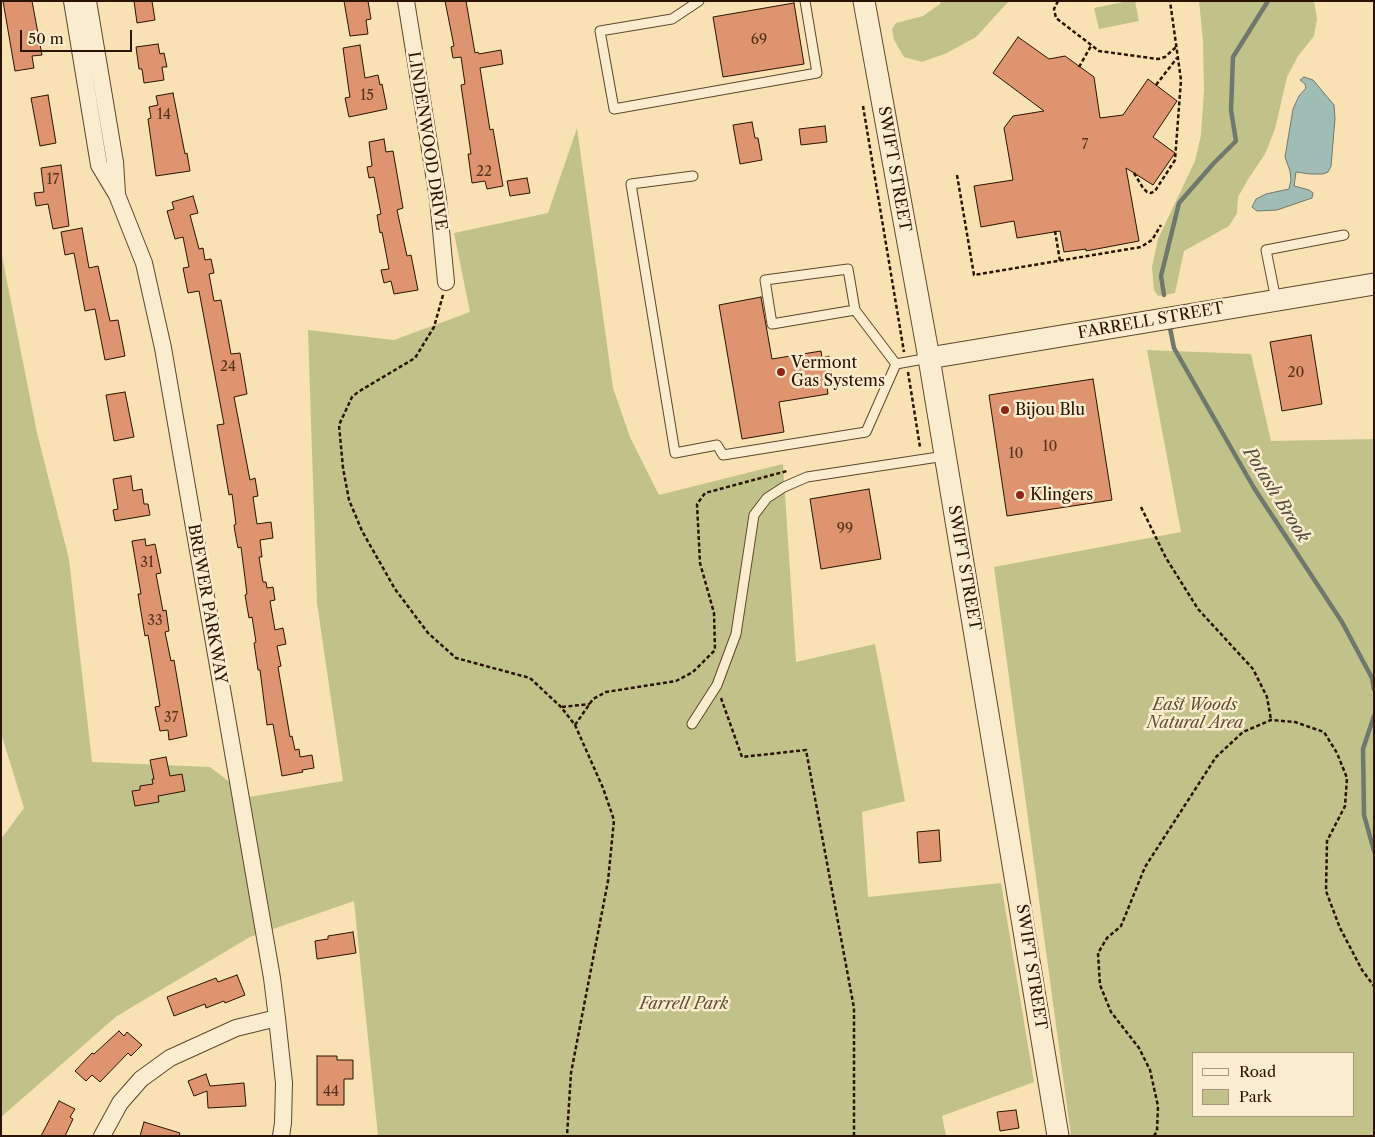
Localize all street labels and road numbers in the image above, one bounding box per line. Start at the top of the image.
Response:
street label: LINDENWOOD DRIVE [403,50,451,232]
street label: SWIFT STREET [874,105,914,233]
street label: FARRELL STREET [1076,299,1226,343]
street label: SWIFT STREET [944,504,984,632]
street label: BREWER PARKWAY [183,522,231,686]
street label: SWIFT STREET [1012,903,1050,1031]

